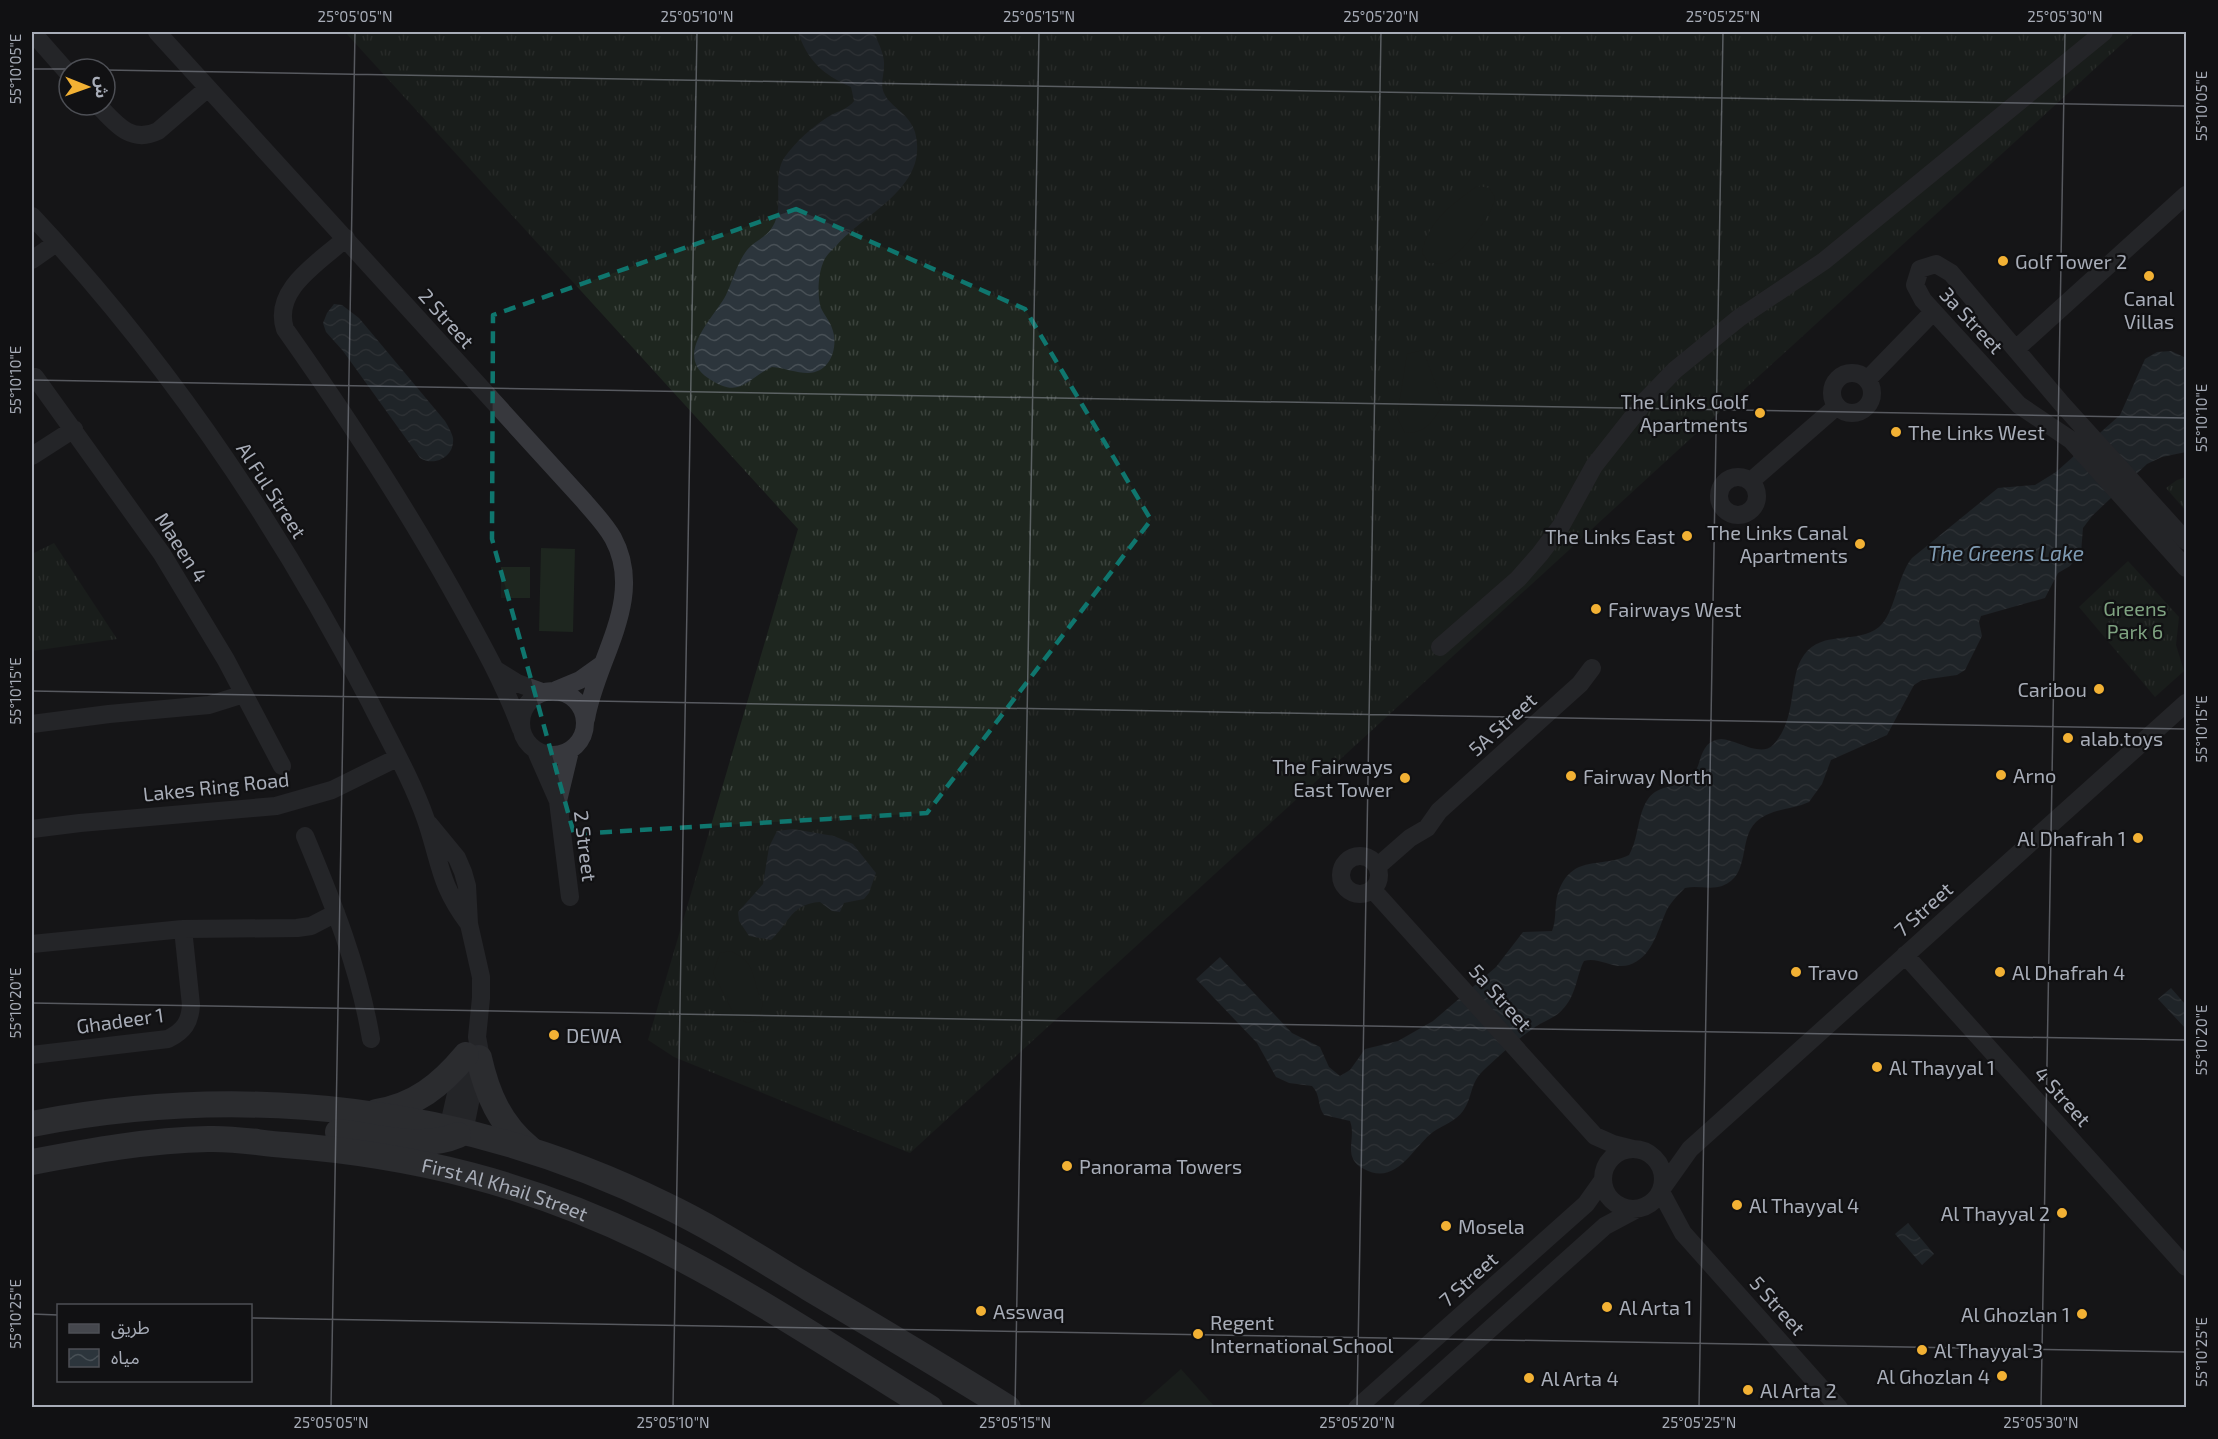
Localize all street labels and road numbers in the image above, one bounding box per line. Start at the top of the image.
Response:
street label: 3a Street [1935,282,2009,358]
street label: 2 Street [414,283,480,353]
street label: Al Ful Street [232,437,312,543]
street label: Maeen 4 [151,508,213,586]
street label: 5A Street [1463,687,1541,761]
street label: Lakes Ring Road [142,766,290,806]
street label: 2 Street [570,809,602,883]
street label: 7 Street [1889,876,1957,941]
street label: 5a Street [1465,959,1538,1036]
street label: Ghadeer 1 [75,1002,165,1038]
street label: 4 Street [2030,1061,2096,1131]
street label: First Al Khail Street [420,1152,592,1226]
street label: 7 Street [1434,1246,1502,1311]
street label: 5 Street [1745,1271,1811,1340]

